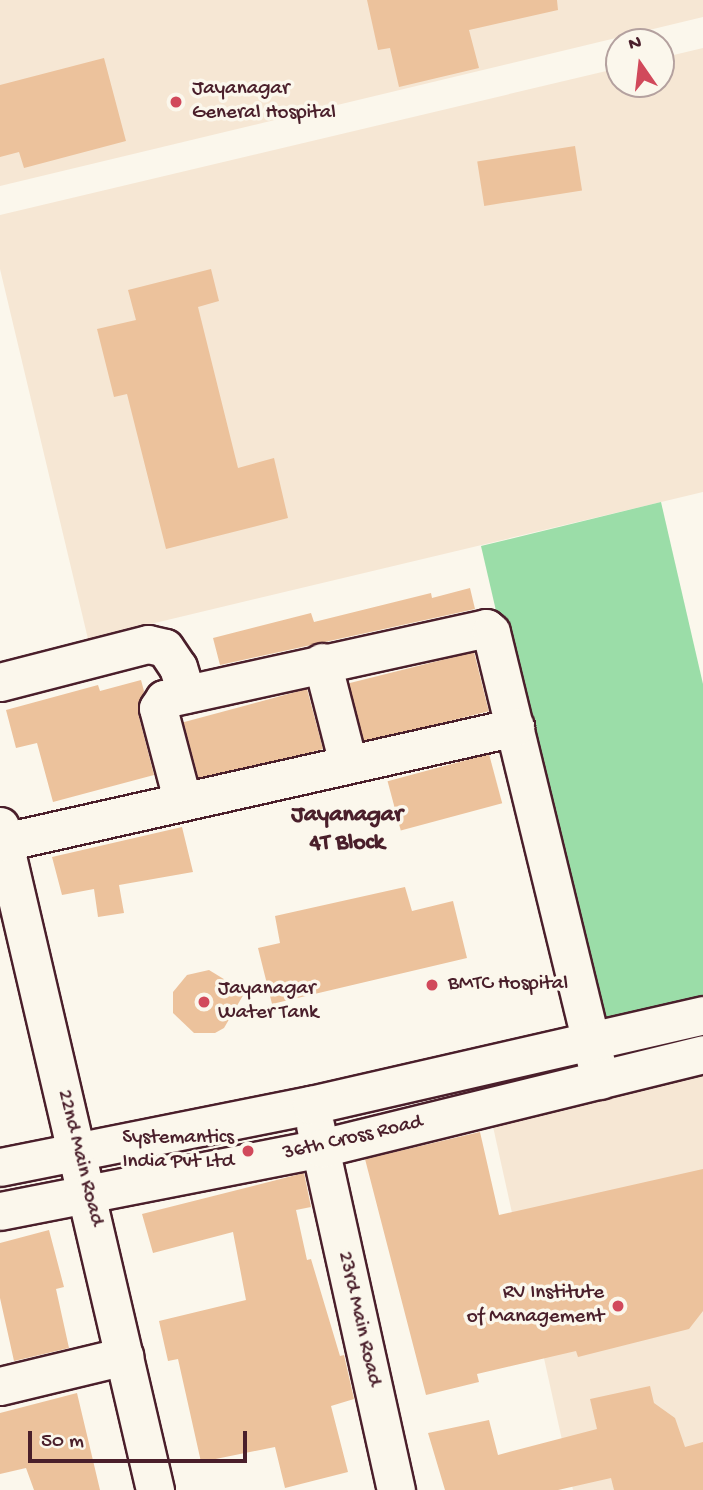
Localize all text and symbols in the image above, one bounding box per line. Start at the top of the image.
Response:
north arrow [605,28,675,98]
text: N [626,31,644,57]
place label: Jayanagar General Hospital [192,77,336,127]
marker: Jayanagar General Hospital [166,92,186,112]
district label: Jayanagar 4T Block [291,802,403,858]
place label: BMTC Hospital [448,972,568,998]
marker: BMTC Hospital [422,975,442,995]
place label: Jayanagar Water Tank [218,977,318,1027]
marker: Jayanagar Water Tank [196,994,212,1010]
street label: 22nd Main Road [50,1087,108,1229]
street label: 36th Cross Road [281,1111,425,1167]
place label: Systemantics India Pvt Ltd [122,1126,234,1176]
marker: Systemantics India Pvt Ltd [240,1143,256,1159]
street label: 23rd Main Road [330,1249,386,1389]
place label: RV Institute of Management [467,1281,604,1331]
marker: RV Institute of Management [610,1298,626,1314]
scale bar [32,1416,250,1460]
text: 50 m [41,1430,84,1455]

